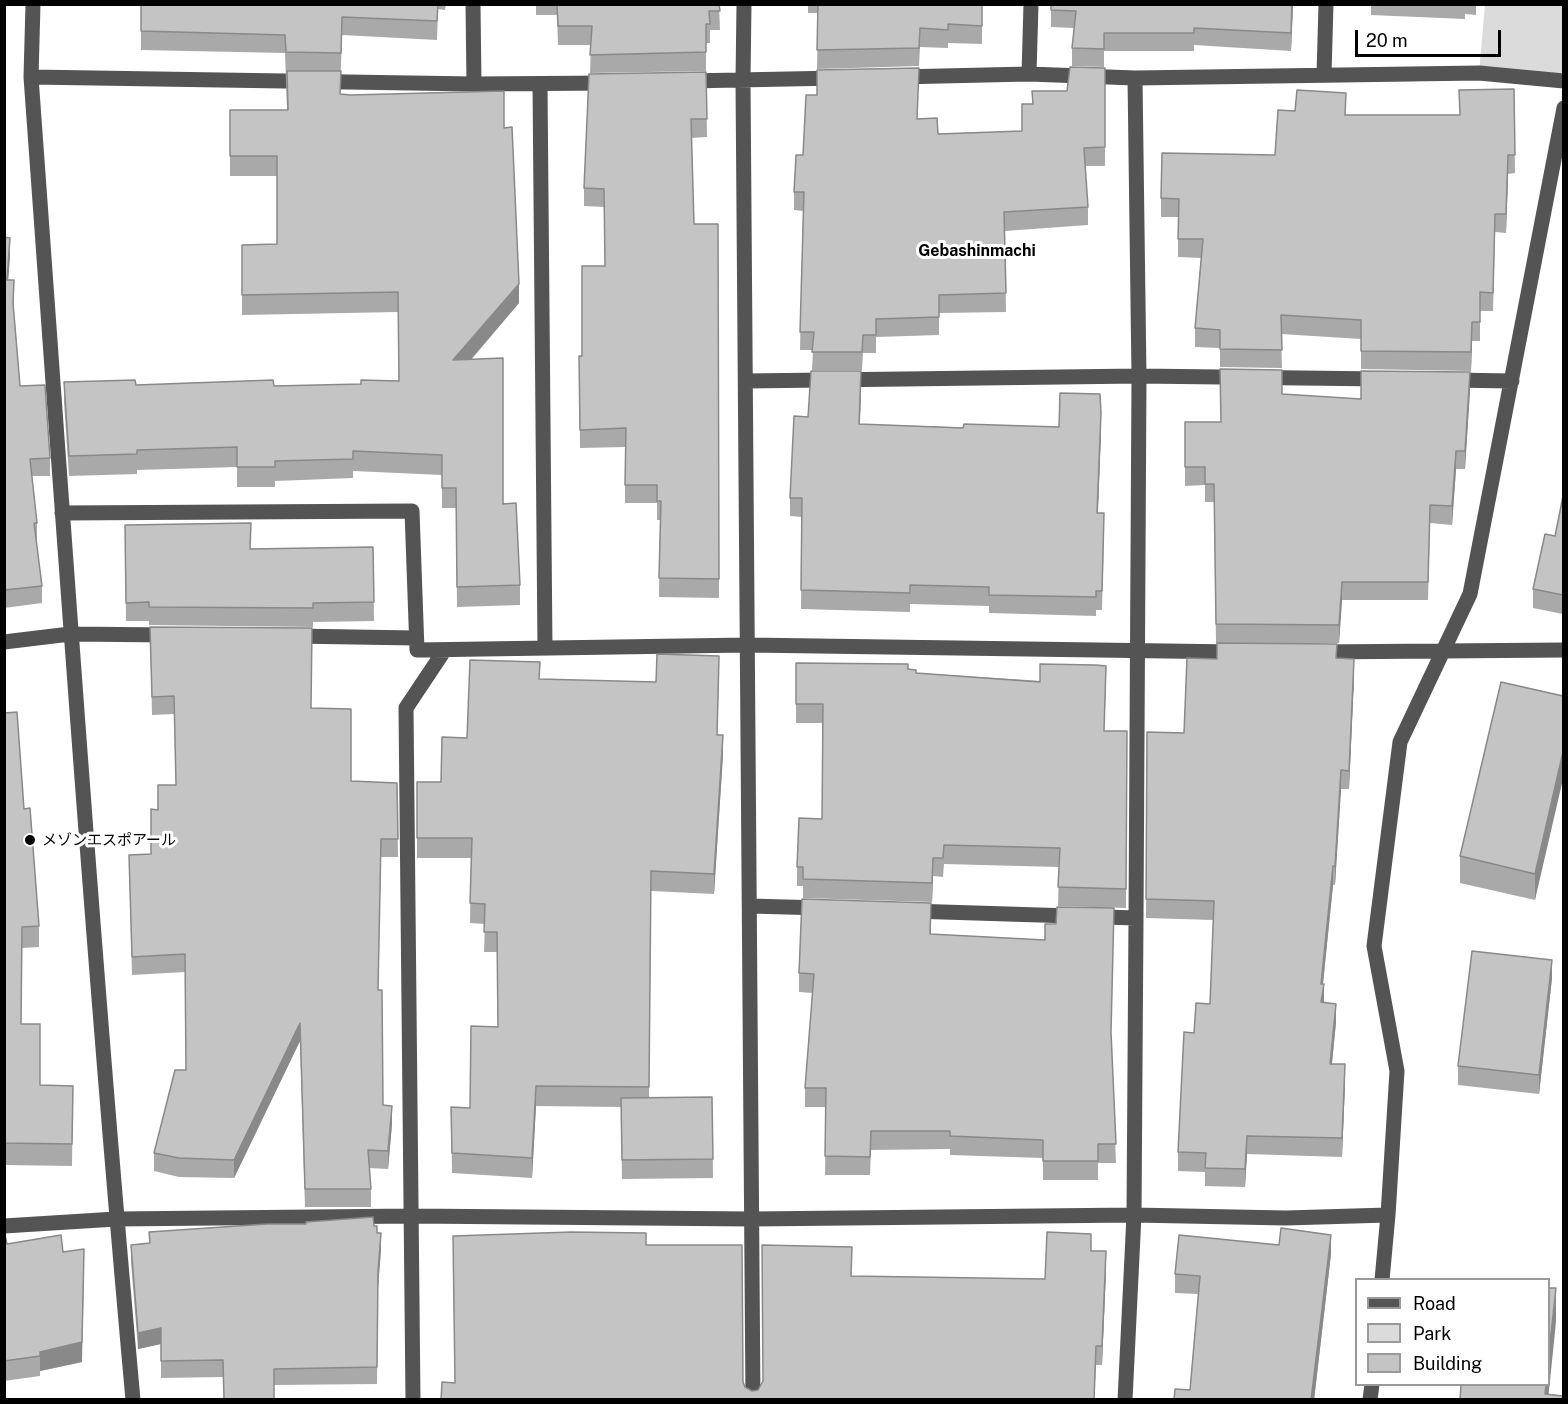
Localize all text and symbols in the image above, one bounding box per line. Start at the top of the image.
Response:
scale bar [1358,18,1504,56]
text: 20 m [1366,30,1408,51]
district label: Gebashinmachi [918,241,1036,261]
place label: メゾンエスポアール [42,831,176,849]
marker: メゾンエスポアール [23,833,37,847]
legend [1355,1278,1550,1386]
text: Road [1413,1293,1456,1314]
text: Park [1413,1323,1451,1344]
text: Building [1413,1353,1482,1374]

